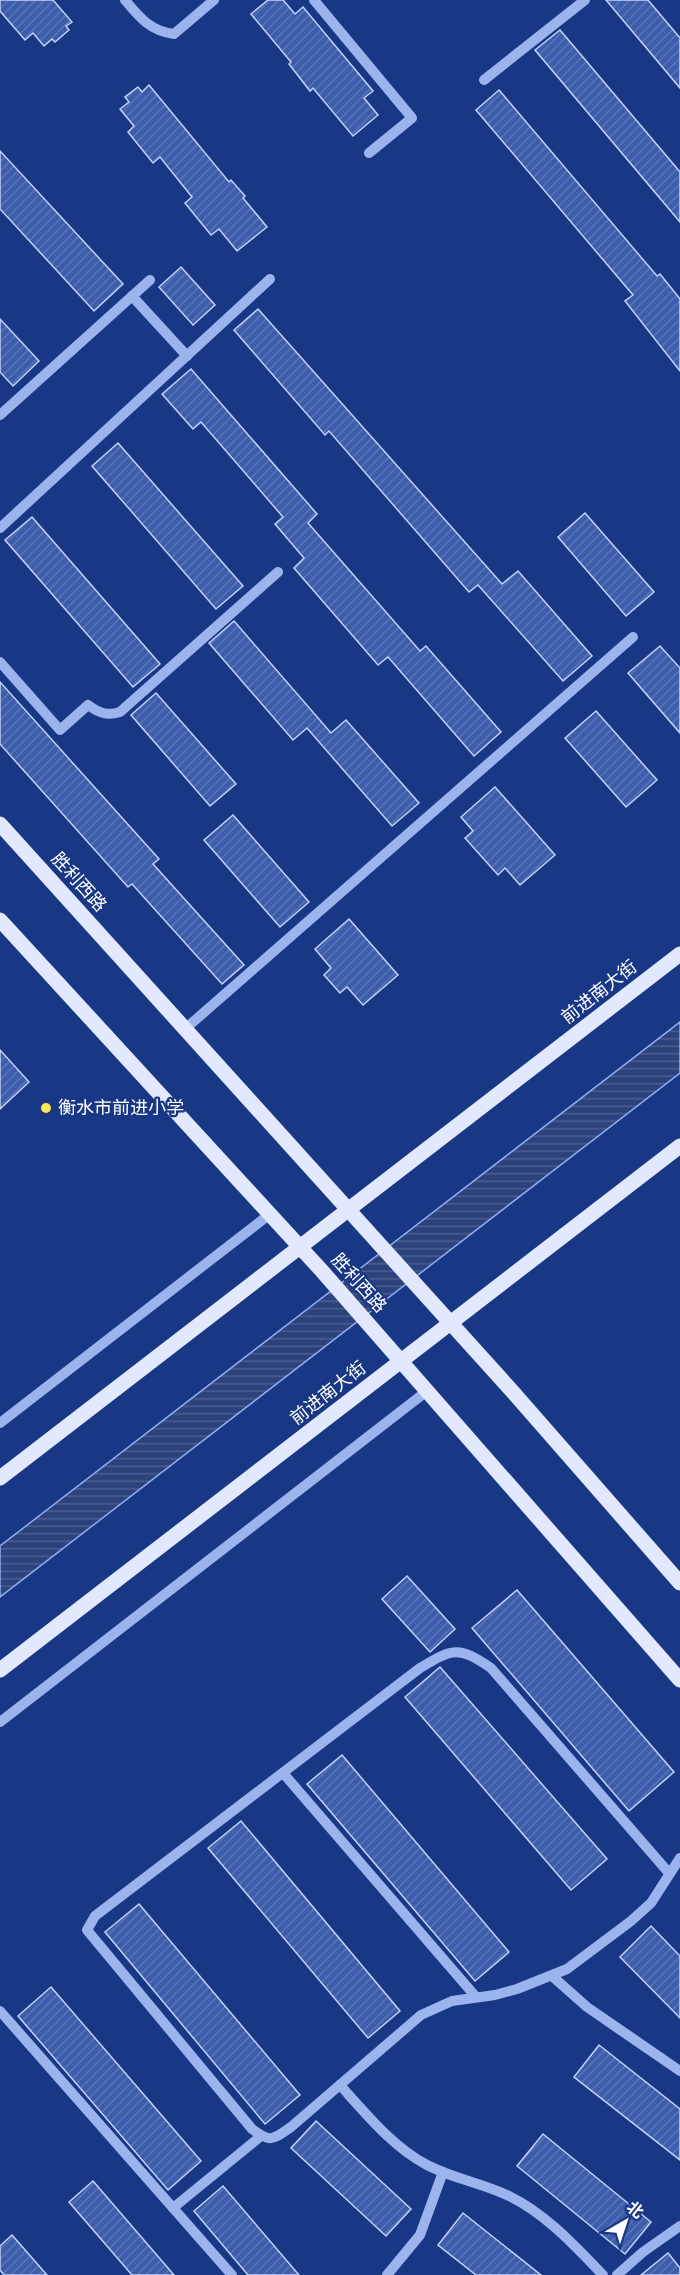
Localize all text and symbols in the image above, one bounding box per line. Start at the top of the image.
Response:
street label: 胜利西路 [47,847,112,916]
street label: 前进南大街 [556,955,641,1028]
place label: 衡水市前进小学 [58,1096,184,1119]
marker: 衡水市前进小学 [39,1101,53,1115]
street label: 胜利西路 [327,1248,392,1317]
street label: 前进南大街 [285,1356,370,1429]
north arrow [596,2191,656,2251]
text: 北 [623,2197,648,2222]

